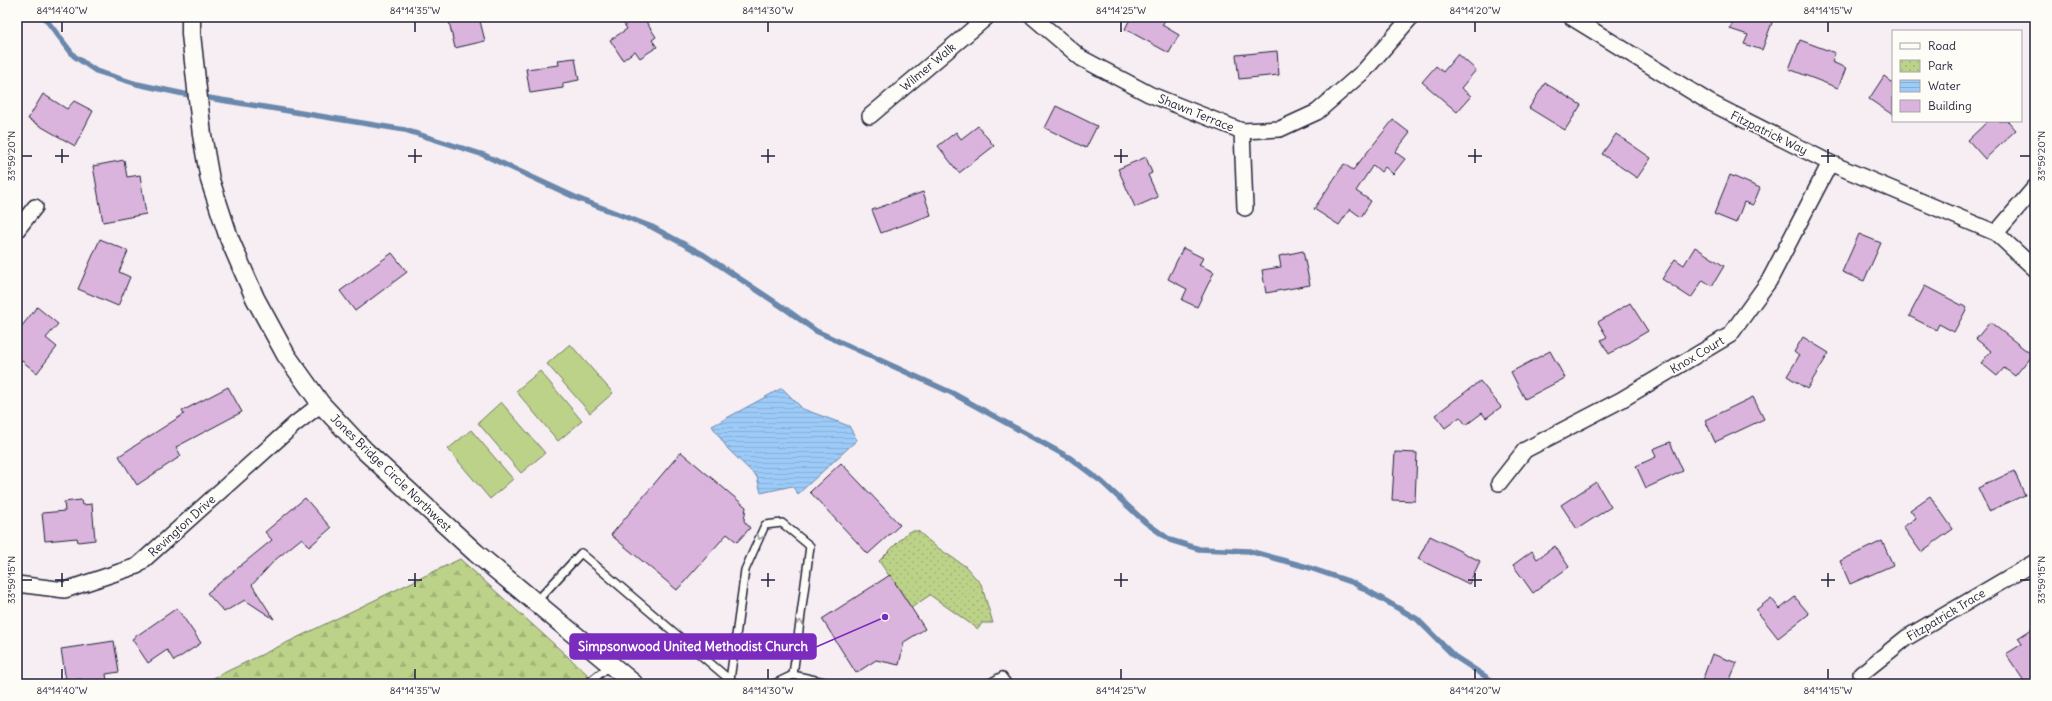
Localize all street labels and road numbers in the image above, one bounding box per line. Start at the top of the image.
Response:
street label: Wilmer Walk [897,39,958,94]
street label: Shawn Terrace [1156,91,1236,135]
street label: Fitzpatrick Way [1728,107,1810,158]
street label: Knox Court [1667,333,1726,376]
street label: Jones Bridge Circle Northwest [328,411,455,535]
street label: Revington Drive [145,492,218,560]
street label: Fitzpatrick Trace [1904,585,1988,644]

